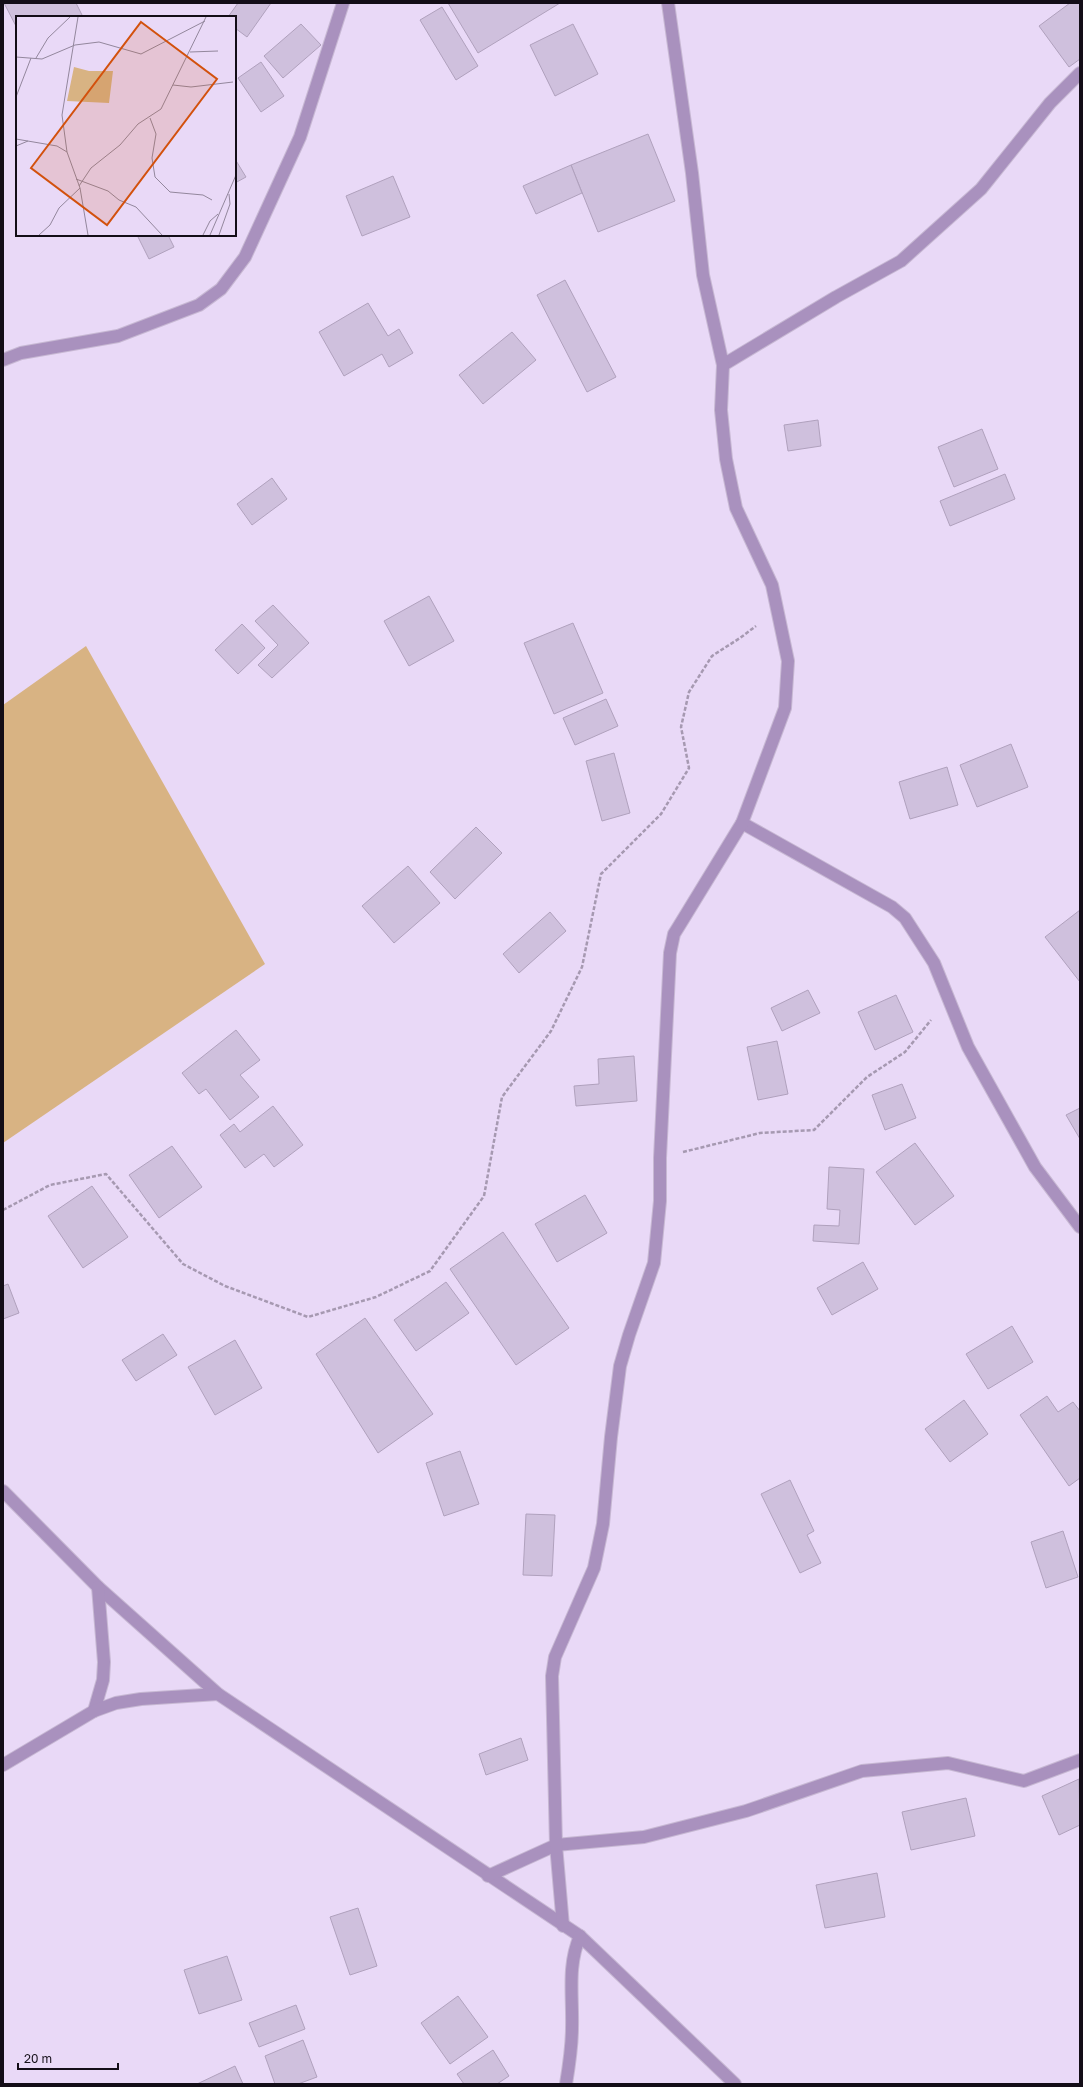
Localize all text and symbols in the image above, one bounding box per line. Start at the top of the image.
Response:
inset map [16,16,236,236]
scale bar [18,2045,118,2071]
text: 20 m [24,2051,52,2066]

